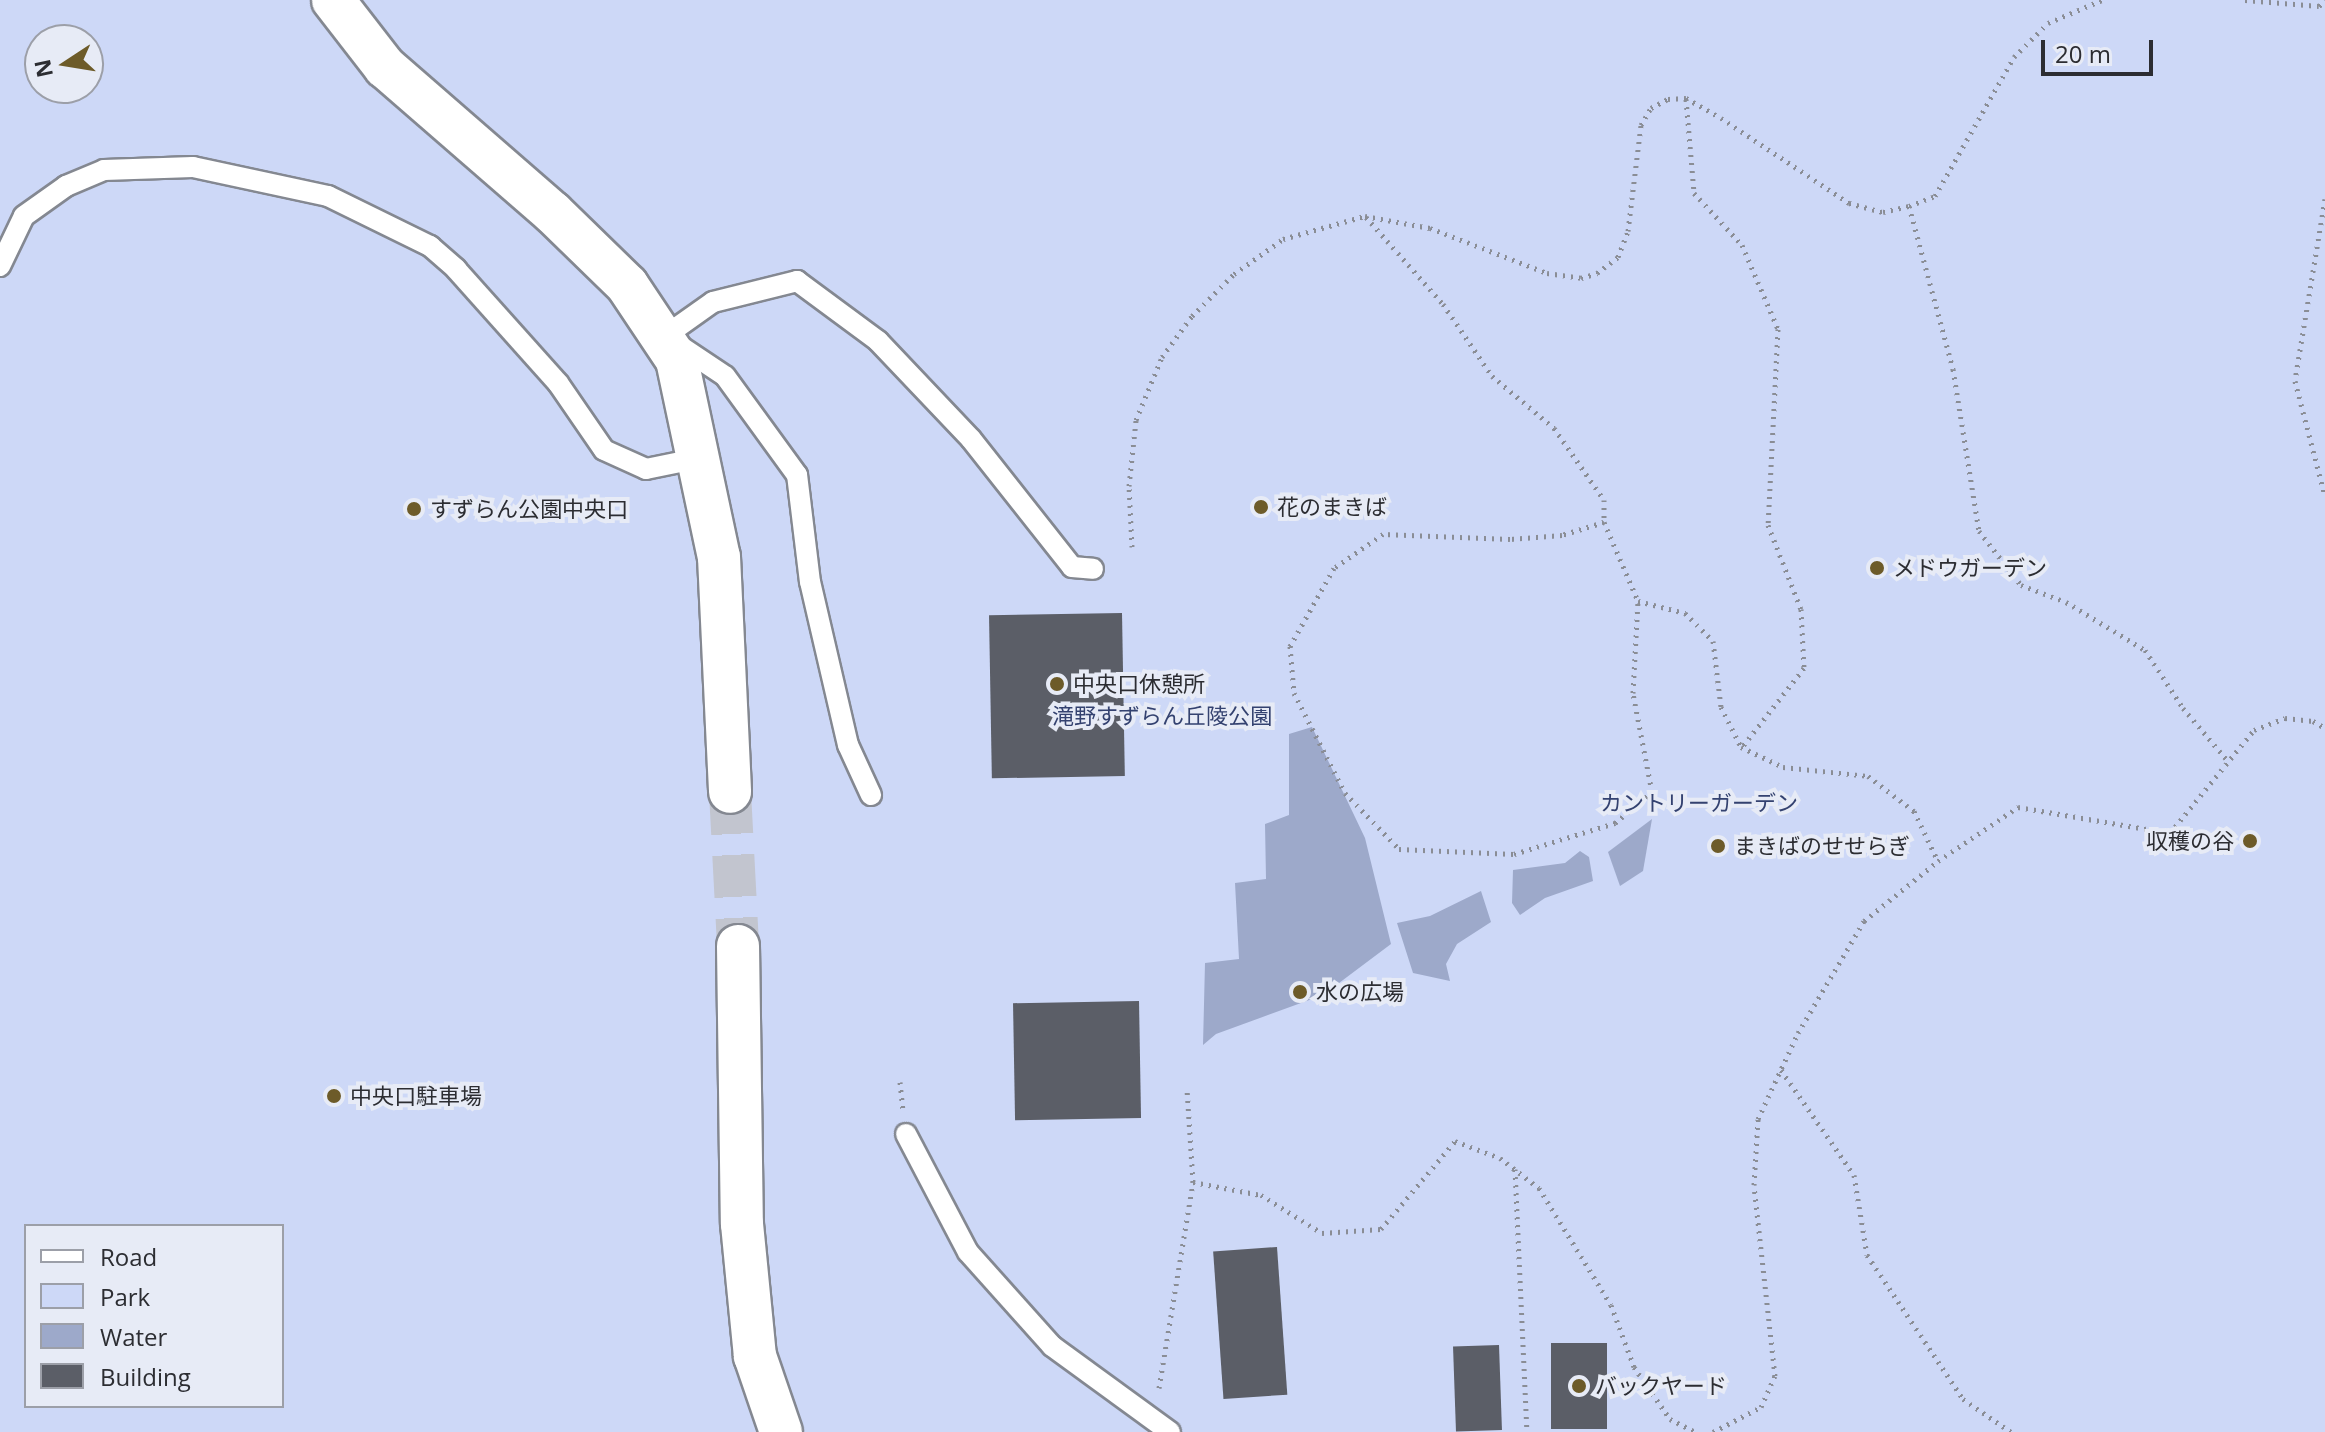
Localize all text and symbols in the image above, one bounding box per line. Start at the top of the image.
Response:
north arrow [24,24,104,104]
scale bar [2045,24,2157,74]
text: 20 m [2055,37,2111,70]
text: N [26,57,59,80]
place label: 花のまきば [1277,494,1387,520]
place label: すずらん公園中央口 [430,496,628,522]
marker: 花のまきば [1252,498,1270,516]
marker: すずらん公園中央口 [405,500,423,518]
place label: メドウガーデン [1893,555,2047,581]
marker: メドウガーデン [1868,559,1886,577]
place label: 中央口休憩所 [1073,671,1205,697]
marker: 中央口休憩所 [1048,675,1066,693]
park label: 滝野すずらん丘陵公園 [1052,703,1272,729]
park label: カントリーガーデン [1600,790,1798,816]
place label: 収穫の谷 [2146,828,2234,854]
marker: 収穫の谷 [2241,832,2259,850]
place label: まきばのせせらぎ [1734,833,1910,859]
marker: まきばのせせらぎ [1709,837,1727,855]
place label: 水の広場 [1316,979,1404,1005]
marker: 水の広場 [1291,983,1309,1001]
place label: 中央口駐車場 [350,1083,482,1109]
marker: 中央口駐車場 [325,1087,343,1105]
legend [24,1224,284,1408]
text: Road [100,1240,157,1273]
text: Park [100,1280,150,1313]
text: Water [100,1320,167,1353]
text: Building [100,1360,191,1393]
place label: バックヤード [1595,1373,1727,1399]
marker: バックヤード [1570,1377,1588,1395]

